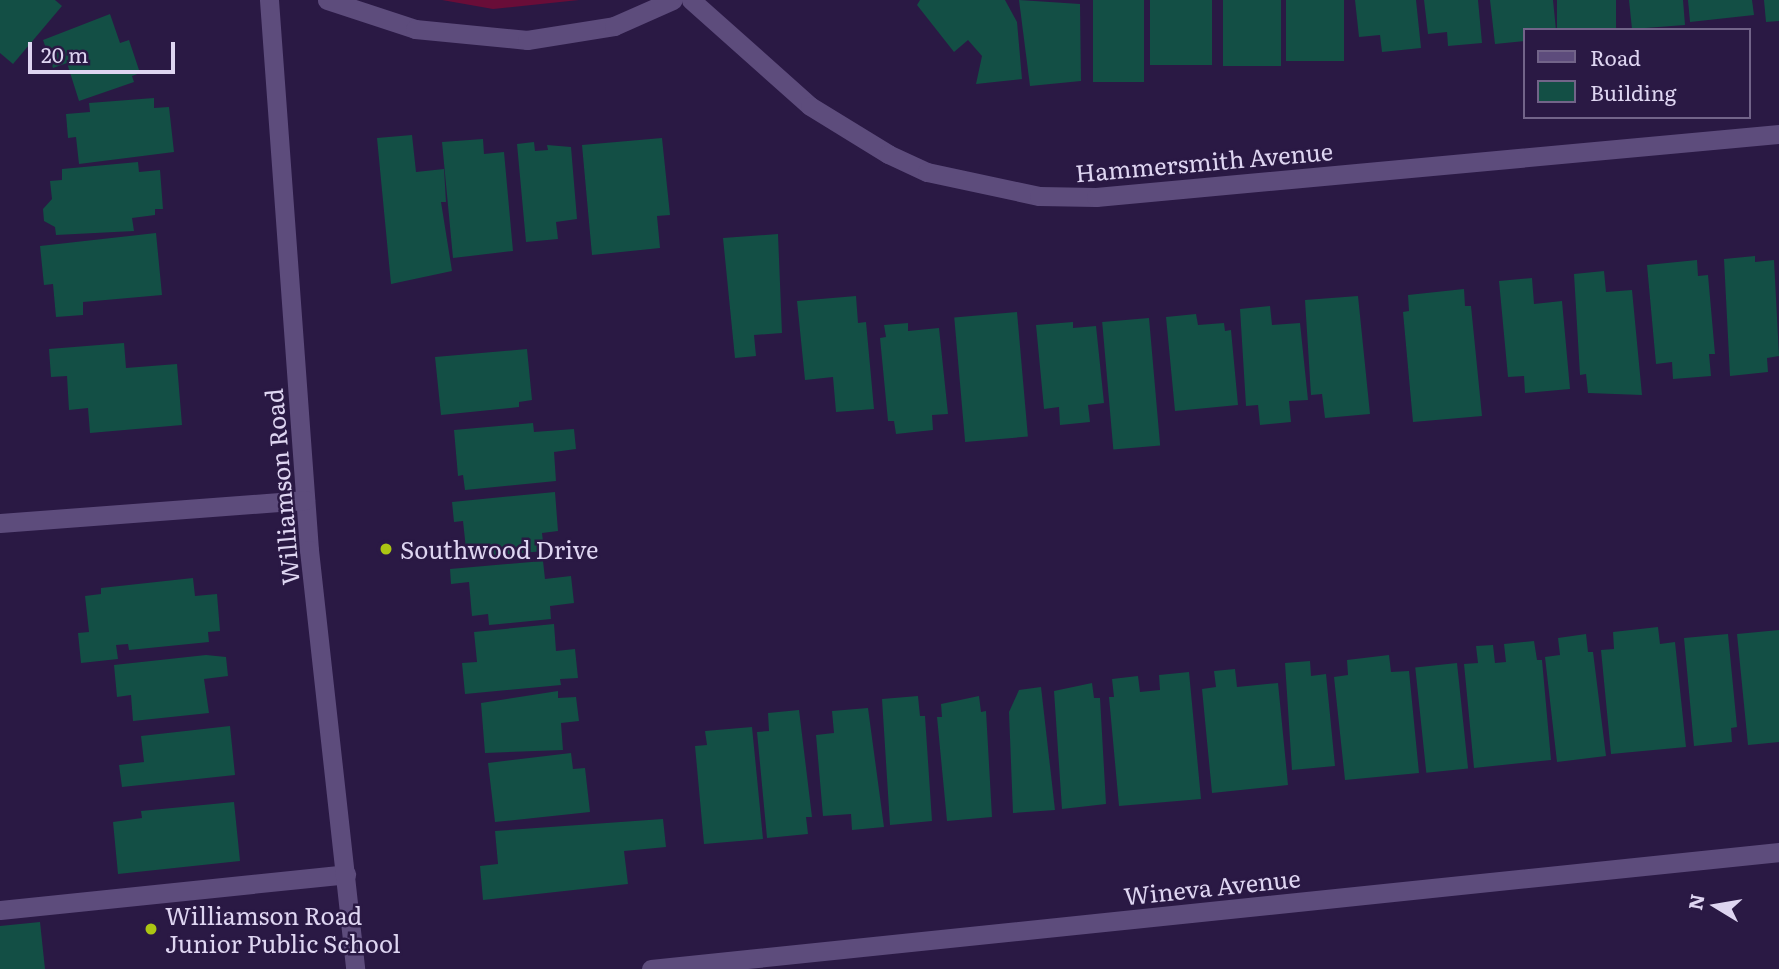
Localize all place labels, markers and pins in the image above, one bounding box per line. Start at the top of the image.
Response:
place label: Southwood Drive [400,535,598,563]
marker: Southwood Drive [378,541,394,557]
place label: Williamson Road Junior Public School [165,901,401,957]
marker: Williamson Road Junior Public School [143,921,159,937]

